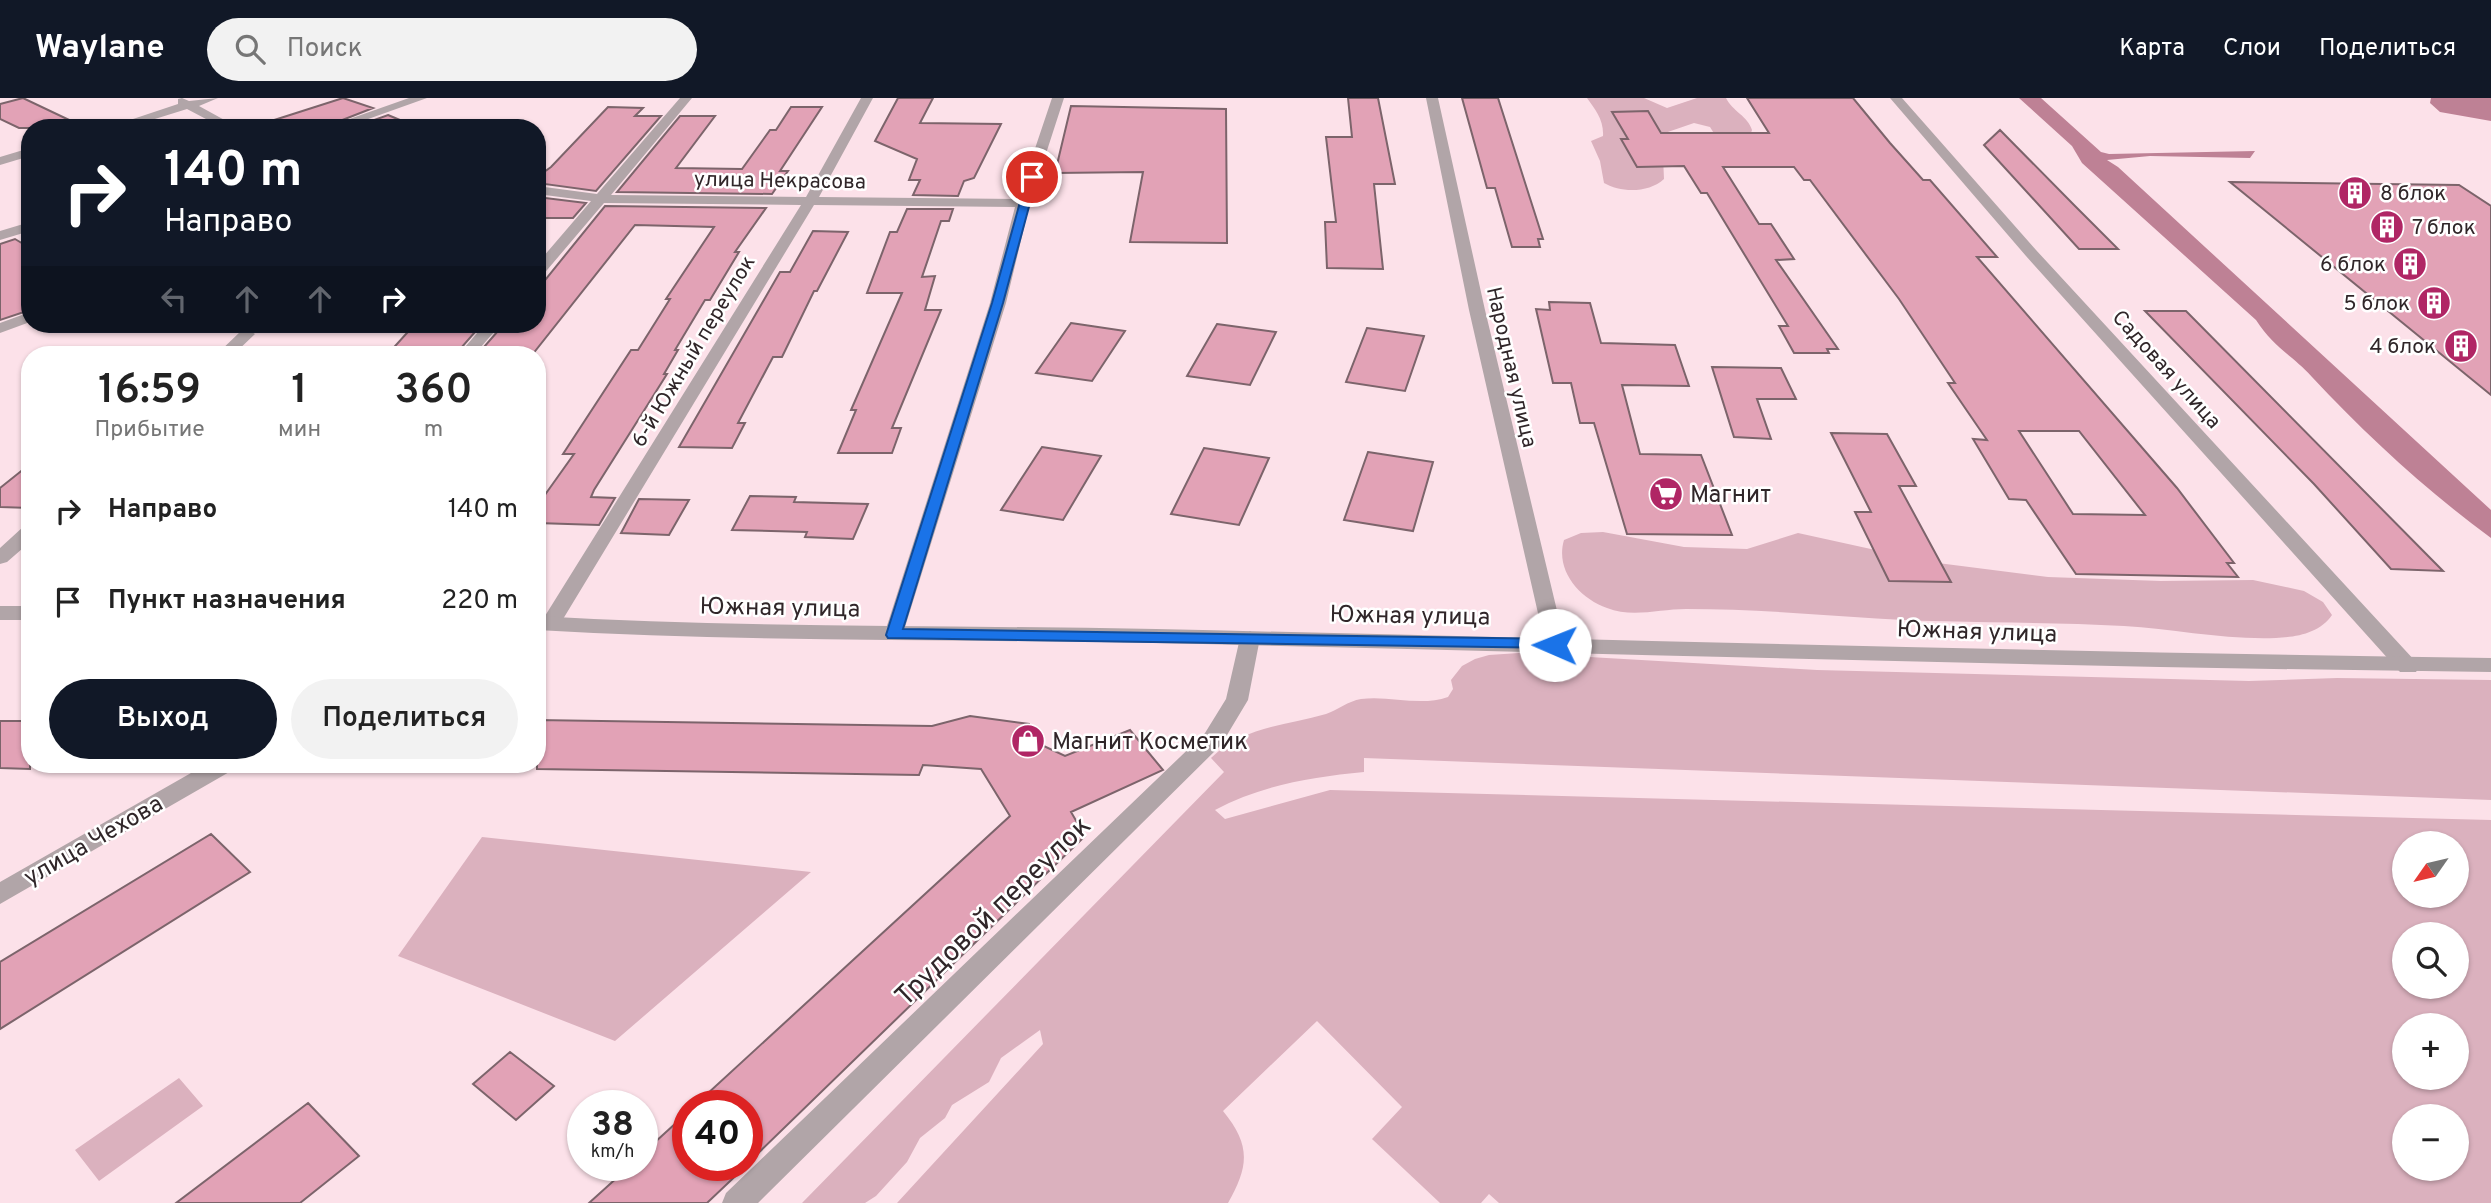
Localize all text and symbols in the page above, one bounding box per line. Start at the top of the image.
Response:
search box [207,18,697,81]
text: Waylane [35,28,165,70]
icon: search [231,30,269,68]
text: Поиск [287,33,363,66]
text: Карта [2119,34,2185,64]
text: Слои [2223,34,2281,64]
text: Поделиться [2319,34,2456,64]
text: 140 m [164,142,303,204]
icon: right [49,147,140,238]
pin [1002,147,1062,207]
icon: arrive [1013,158,1051,196]
street label: улица Некрасова [694,166,866,196]
building icon: 8 блок [2336,174,2374,212]
place label: 8 блок [2380,181,2446,208]
text: Направо [164,203,292,243]
building icon: 7 блок [2368,208,2406,246]
place label: 7 блок [2412,215,2476,242]
building icon: 6 блок [2391,245,2429,283]
street label: 6-й Южный переулок [626,251,762,453]
place label: 6 блок [2320,252,2386,279]
icon: left [155,280,193,318]
icon: ahead [228,280,266,318]
icon: ahead [301,280,339,318]
icon: right [374,280,412,318]
street label: Народная улица [1479,284,1542,450]
building icon: 5 блок [2415,284,2453,322]
place label: 5 блок [2343,291,2410,318]
street label: Садовая улица [2105,305,2226,435]
building icon: 4 блок [2442,327,2480,365]
place label: 4 блок [2369,334,2436,361]
text: 16:59 [98,365,201,418]
text: 1 [291,365,308,418]
text: 360 [394,365,473,418]
text: Прибытие [94,416,205,445]
text: мин [278,416,321,445]
text: m [424,416,443,445]
supermarket icon: Магнит [1647,475,1685,513]
place label: Магнит [1690,481,1771,511]
icon: right [49,492,87,530]
text: Направо [108,494,217,527]
text: 140 m [448,494,518,527]
icon: arrive [49,583,87,621]
text: Пункт назначения [108,585,346,618]
text: 220 m [441,585,518,618]
street label: Южная улица [699,593,861,625]
street label: Южная улица [1329,601,1491,633]
position arrow [1518,608,1592,682]
street label: Южная улица [1896,615,2058,651]
button: Выход [49,679,277,759]
button: Поделиться [291,679,518,759]
shop icon: Магнит Косметик [1009,722,1047,760]
place label: Магнит Косметик [1052,728,1248,758]
street label: улица Чехова [19,790,169,894]
street label: Трудовой переулок [888,809,1100,1015]
north arrow [2392,831,2469,908]
map controls [2392,831,2469,1181]
button: search [2392,922,2469,999]
button: + [2392,1013,2469,1090]
speed limit sign: 40 [672,1090,763,1181]
text: 38 [591,1104,634,1148]
button: − [2392,1104,2469,1181]
text: km/h [591,1141,634,1164]

